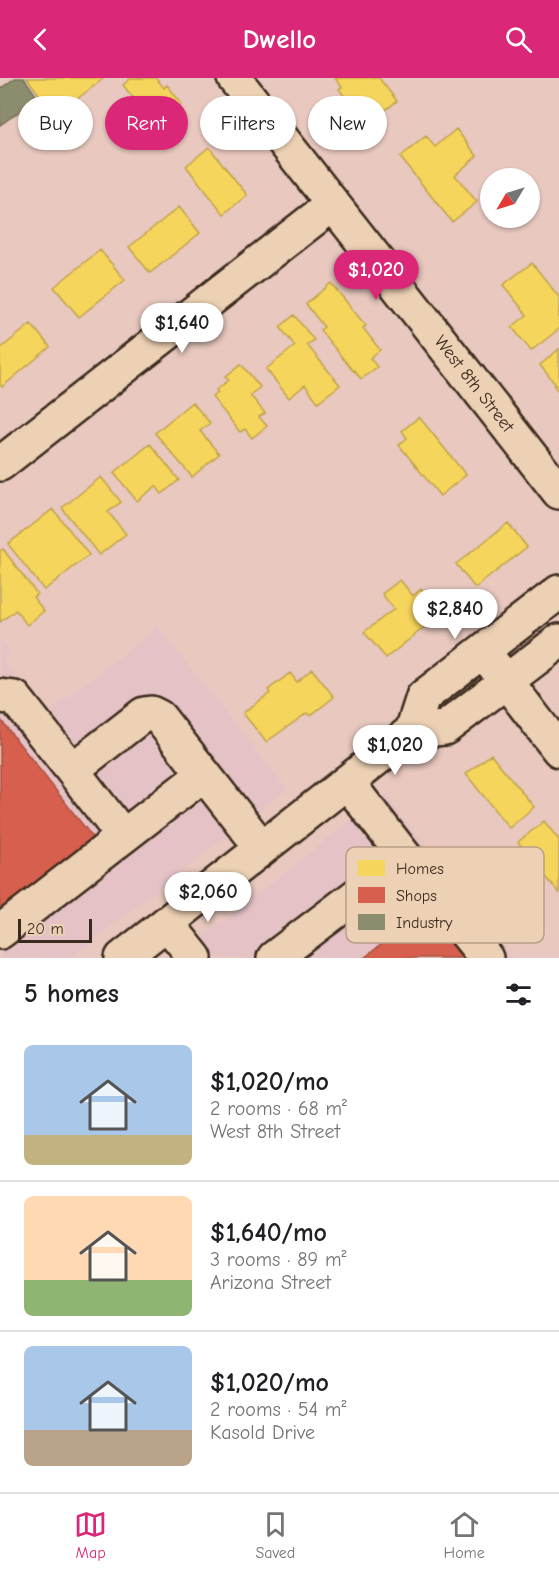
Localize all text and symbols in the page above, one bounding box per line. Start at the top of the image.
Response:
icon: back [24,23,57,56]
icon: search [502,23,535,56]
text: Dwello [243,24,316,55]
chip: Buy [18,96,93,150]
chip: Rent [105,96,188,150]
chip: Filters [200,96,296,150]
chip: New [308,96,387,150]
north arrow [480,168,540,228]
map controls [480,168,540,228]
pin: $1,020 [327,250,425,301]
text: $1,020 [348,258,404,281]
pin: $1,640 [133,303,231,354]
text: $1,640 [155,311,210,334]
street label: West 8th Street [430,331,519,437]
pin: $2,840 [406,589,504,640]
text: $2,840 [427,597,483,620]
pin: $1,020 [346,725,444,776]
text: $1,020 [367,733,423,756]
legend [346,847,544,943]
text: Homes [396,860,444,878]
pin: $2,060 [159,872,257,923]
text: $2,060 [178,880,238,903]
text: Shops [396,887,437,905]
text: Industry [396,914,453,932]
scale bar [18,916,92,944]
text: 20 m [27,920,64,938]
icon: filters [502,978,535,1011]
text: 5 homes [24,979,119,1009]
text: $1,020/mo [210,1067,329,1097]
icon: home [72,1069,144,1141]
text: 2 rooms · 68 m² [210,1097,347,1120]
text: West 8th Street [210,1120,340,1143]
text: $1,640/mo [210,1218,327,1248]
icon: home [72,1220,144,1292]
text: 3 rooms · 89 m² [210,1248,346,1271]
text: Arizona Street [210,1271,331,1294]
text: $1,020/mo [210,1368,329,1398]
icon: home [72,1370,144,1442]
text: 2 rooms · 54 m² [210,1398,346,1421]
text: Kasold Drive [210,1421,315,1444]
tab: Map [74,1508,107,1562]
tab: Saved [255,1508,295,1562]
tab: Home [444,1508,485,1562]

